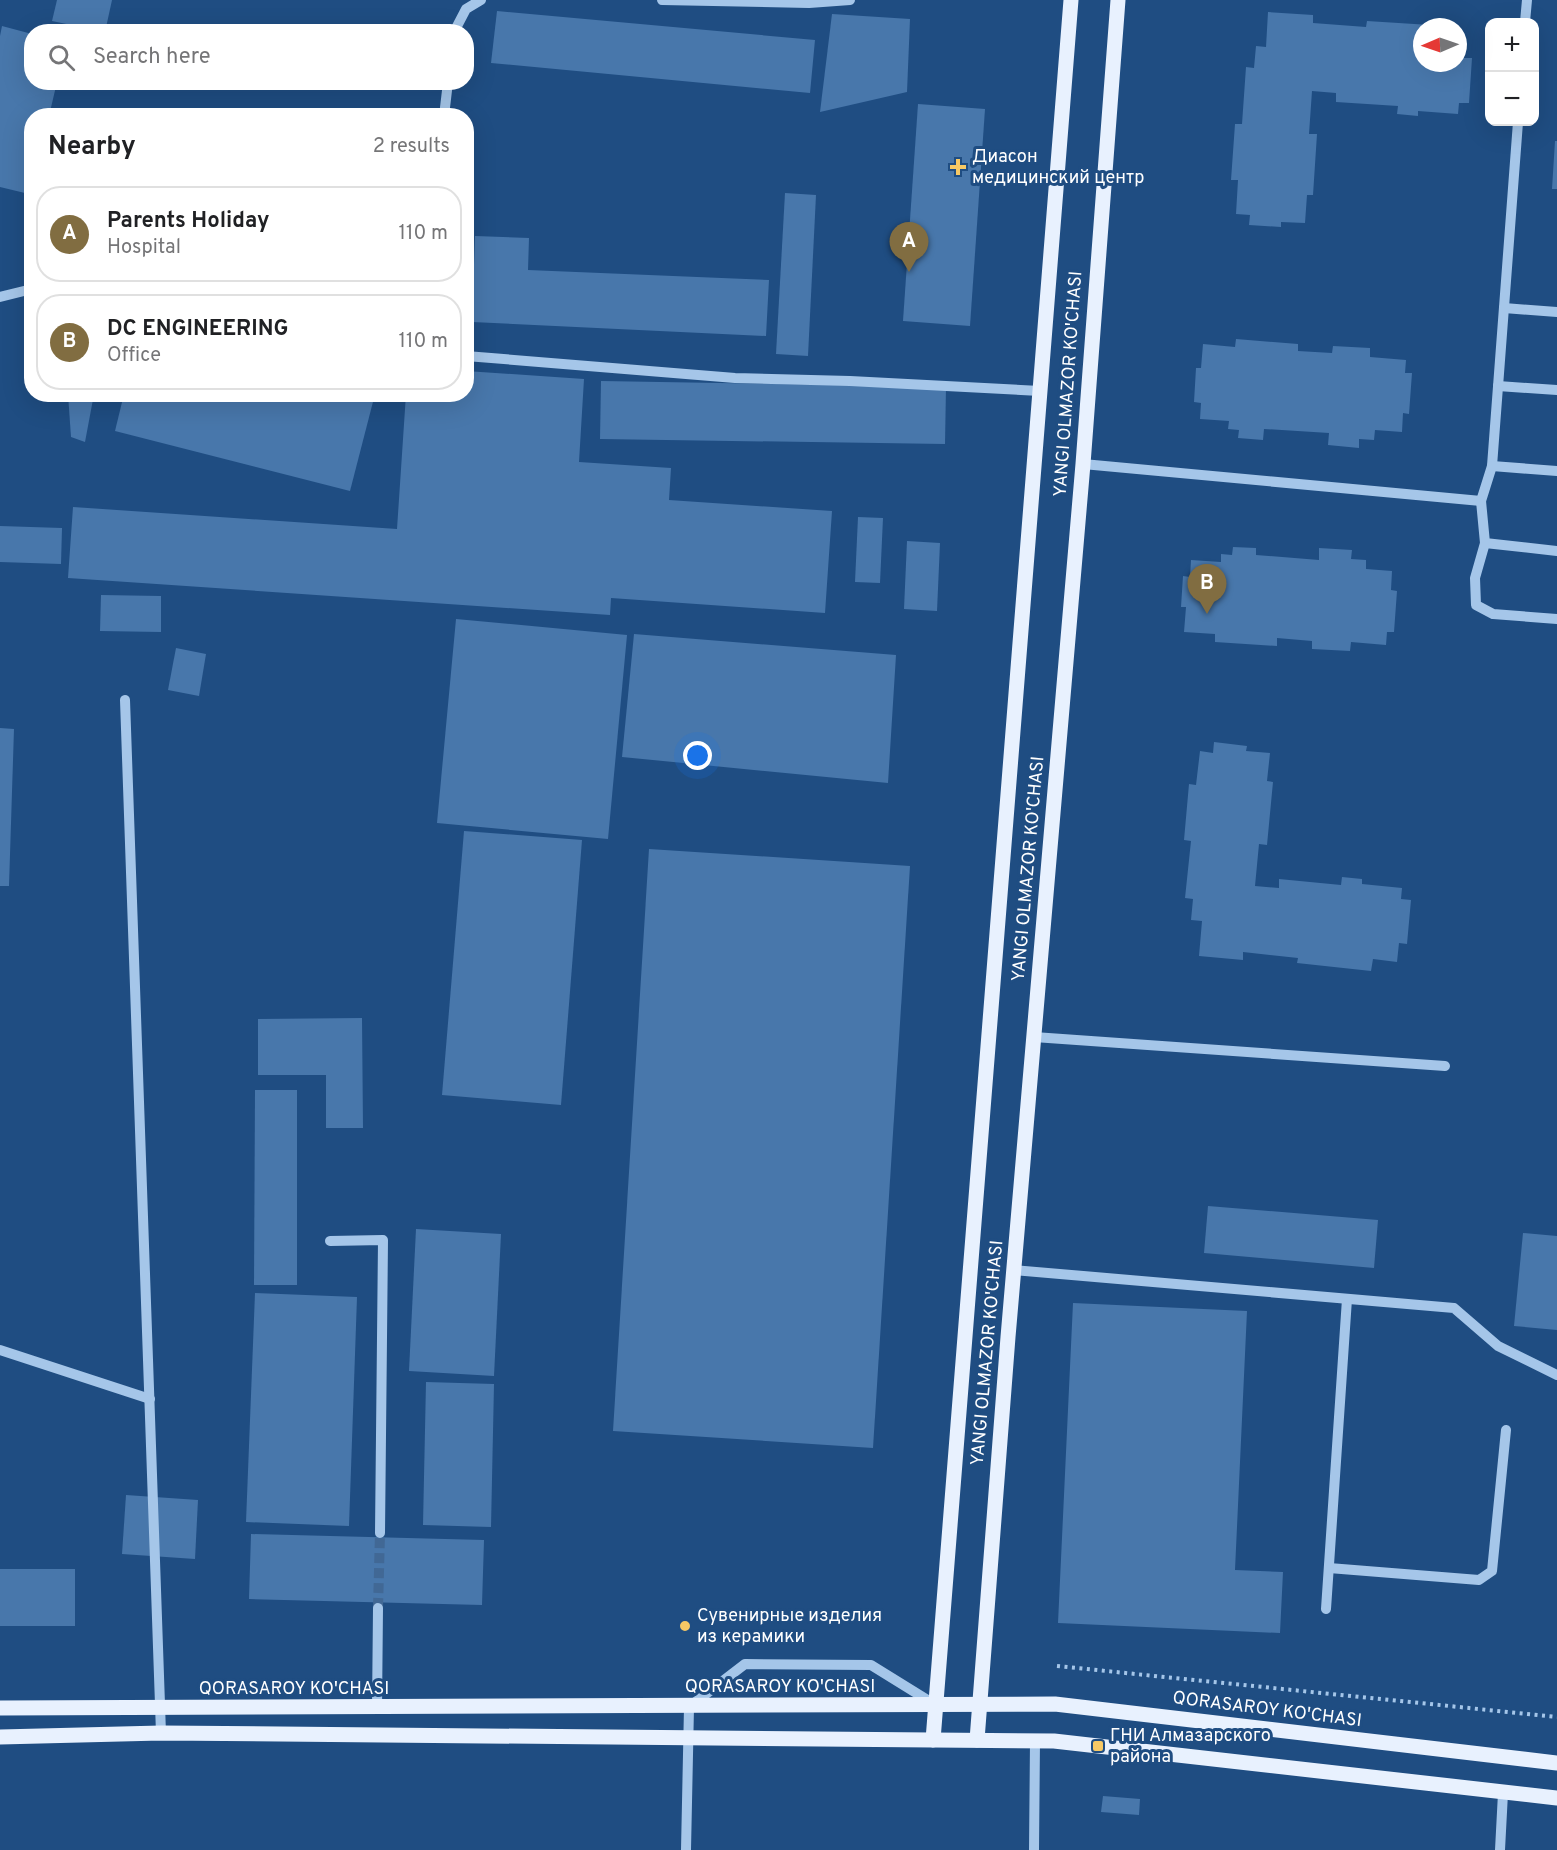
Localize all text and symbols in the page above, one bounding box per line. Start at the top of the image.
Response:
north arrow [1413,18,1467,72]
map controls [1485,18,1539,126]
button: + [1485,18,1539,72]
search box [24,24,474,90]
icon: search [45,41,78,74]
text: Search here [93,44,211,71]
button: − [1485,72,1539,126]
text: Nearby [48,131,136,164]
text: 2 results [373,134,450,160]
place label: Диасон медицинский центр [972,146,1144,190]
marker: Диасон медицинский центр [949,158,967,176]
text: Parents Holiday [107,208,270,235]
text: A [62,221,77,247]
text: 110 m [399,221,448,247]
pin: A [890,222,928,272]
text: Hospital [107,235,181,261]
street label: YANGI OLMAZOR KO'CHASI [1050,270,1088,498]
text: DC ENGINEERING [107,316,289,343]
text: B [63,329,76,355]
text: 110 m [399,329,448,355]
text: Office [107,343,161,369]
pin: B [1188,564,1226,614]
your location [683,741,712,770]
street label: YANGI OLMAZOR KO'CHASI [1008,755,1050,983]
street label: YANGI OLMAZOR KO'CHASI [967,1239,1009,1467]
place label: Сувенирные изделия из керамики [697,1605,882,1649]
marker: Сувенирные изделия из керамики [678,1619,692,1633]
street label: QORASAROY KO'CHASI [685,1676,875,1699]
street label: QORASAROY KO'CHASI [199,1678,389,1701]
street label: QORASAROY KO'CHASI [1171,1687,1363,1733]
place label: ГНИ Алмазарского района [1110,1725,1271,1769]
marker: ГНИ Алмазарского района [1091,1739,1105,1753]

